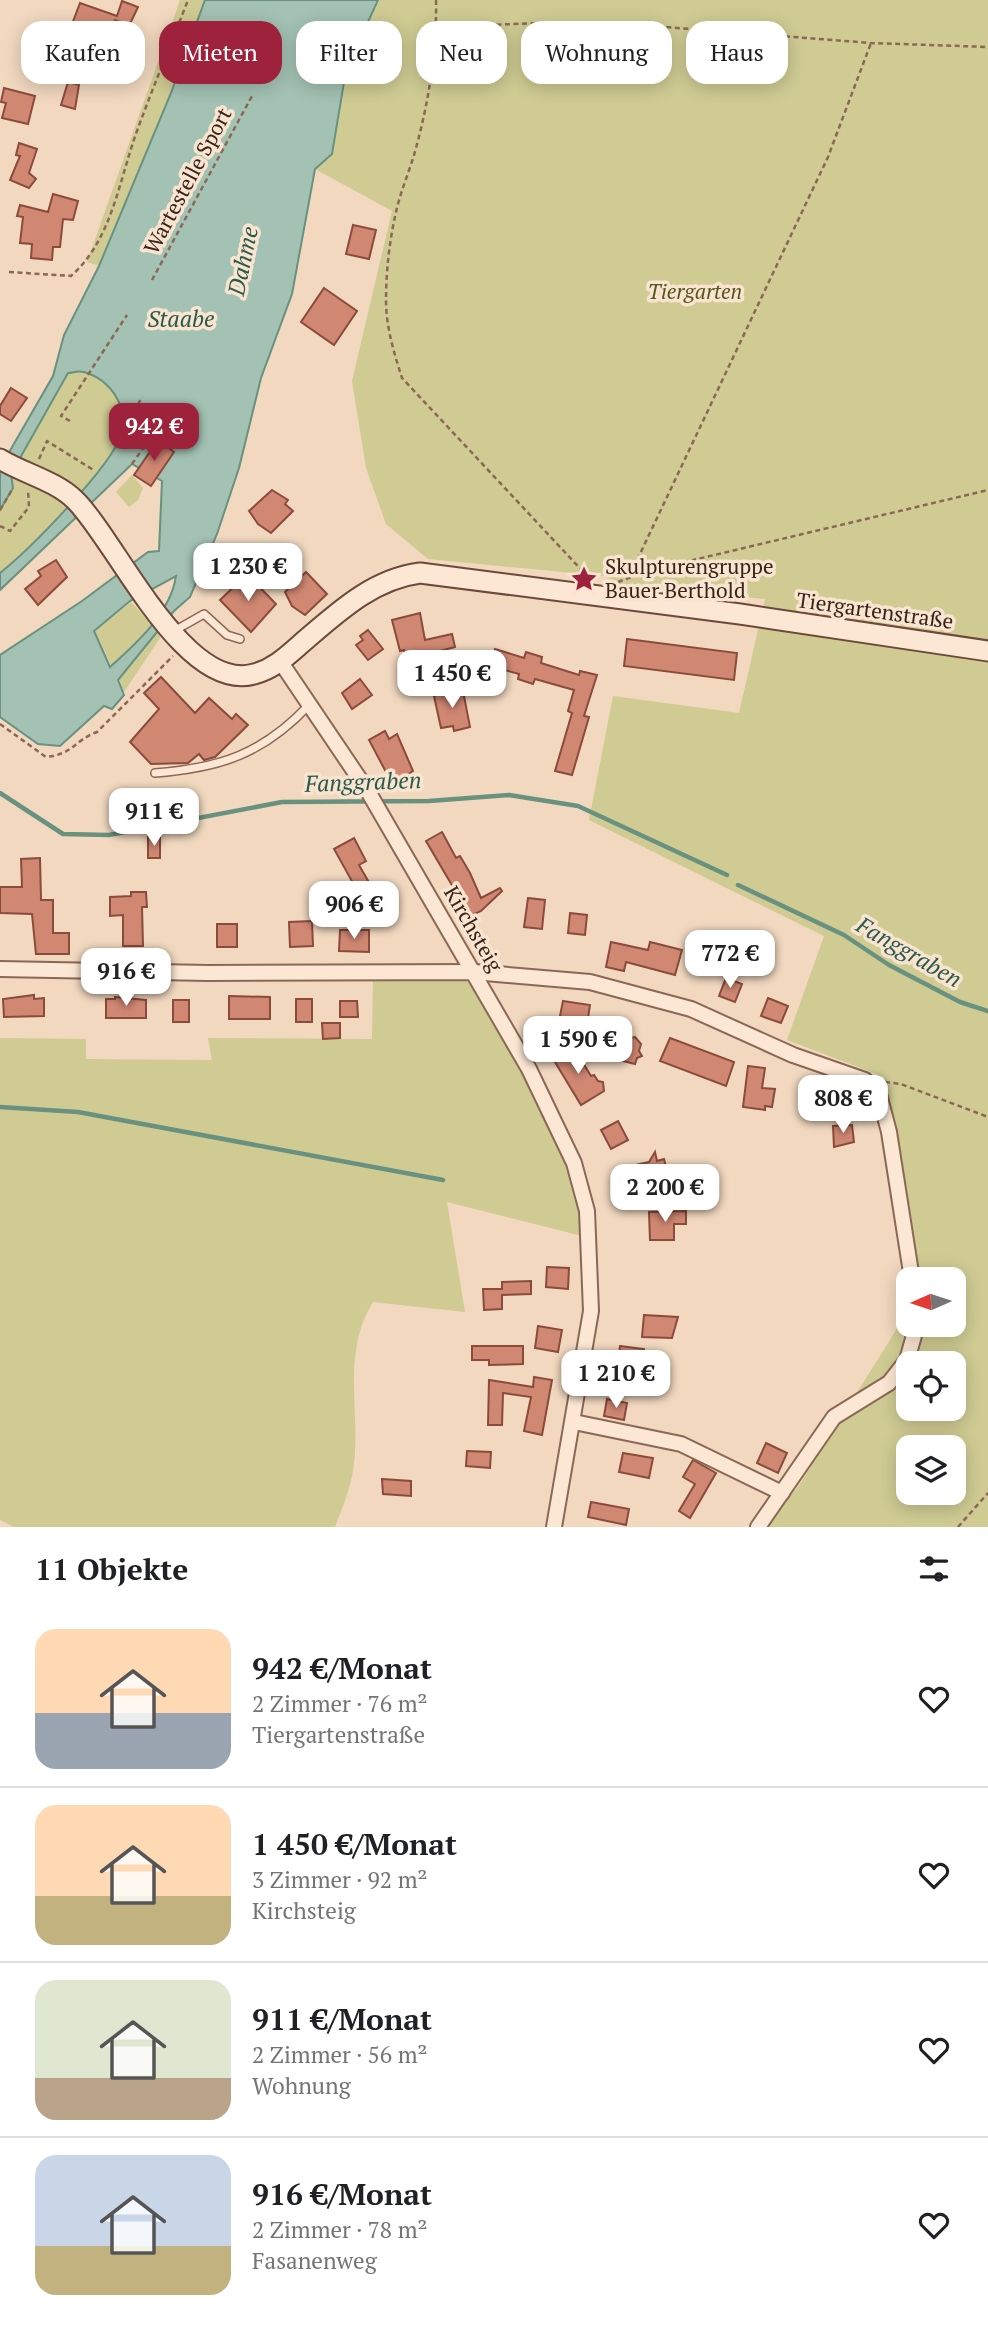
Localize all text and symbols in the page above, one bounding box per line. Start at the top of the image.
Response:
chip: Kaufen [21,21,145,84]
chip: Mieten [159,21,282,84]
chip: Filter [296,21,402,84]
chip: Neu [416,21,507,84]
chip: Wohnung [521,21,672,84]
chip: Haus [686,21,788,84]
street label: Wartestelle Sport [137,102,238,258]
water label: Dahme [220,224,265,299]
park label: Tiergarten [648,277,742,305]
water label: Staabe [147,303,215,334]
pin: 942 € [105,404,203,463]
text: 942 € [125,410,183,441]
pin: 1 230 € [183,544,313,603]
text: 1 230 € [209,550,287,581]
place label: Skulpturengruppe Bauer Berthold [605,552,774,604]
place icon: Skulpturengruppe Bauer Berthold [569,564,599,594]
street label: Tiergartenstraße [795,585,955,635]
pin: 1 450 € [387,650,517,710]
text: 1 450 € [413,657,491,688]
water label: Fanggraben [303,764,422,799]
pin: 911 € [105,788,203,848]
text: 911 € [125,795,183,826]
street label: Kirchsteig [438,880,510,977]
pin: 906 € [305,881,403,941]
text: 906 € [325,888,383,919]
water label: Fanggraben [850,908,968,994]
pin: 772 € [681,930,779,990]
text: 772 € [701,937,759,968]
pin: 916 € [77,948,175,1008]
text: 916 € [97,955,155,986]
pin: 1 590 € [513,1016,643,1076]
text: 1 590 € [539,1023,617,1054]
pin: 808 € [794,1076,892,1135]
text: 808 € [814,1082,872,1113]
pin: 2 200 € [600,1164,730,1224]
text: 2 200 € [626,1171,704,1202]
north arrow [896,1267,966,1337]
map controls [896,1267,966,1505]
pin: 1 210 € [551,1350,681,1410]
button: locate [896,1351,966,1421]
text: 1 210 € [577,1357,655,1388]
button: layers [896,1435,966,1505]
text: 11 Objekte [35,1549,188,1589]
icon: filters [915,1550,953,1588]
text: 942 €/Monat [252,1648,432,1688]
icon: home [91,1657,175,1741]
icon: heart [915,1680,953,1718]
text: 2 Zimmer · 76 m² [252,1688,427,1719]
text: Tiergartenstraße [252,1719,425,1750]
text: 1 450 €/Monat [252,1824,457,1864]
icon: home [91,1833,175,1917]
icon: heart [915,1856,953,1894]
text: 3 Zimmer · 92 m² [252,1864,427,1895]
text: Kirchsteig [252,1895,356,1926]
text: 911 €/Monat [252,1999,432,2039]
icon: home [91,2008,175,2092]
icon: heart [915,2031,953,2069]
text: 2 Zimmer · 56 m² [252,2039,427,2070]
text: Wohnung [252,2070,351,2101]
text: 916 €/Monat [252,2174,432,2214]
icon: home [91,2183,175,2267]
icon: heart [915,2206,953,2244]
text: 2 Zimmer · 78 m² [252,2214,427,2245]
text: Fasanenweg [252,2245,377,2276]

